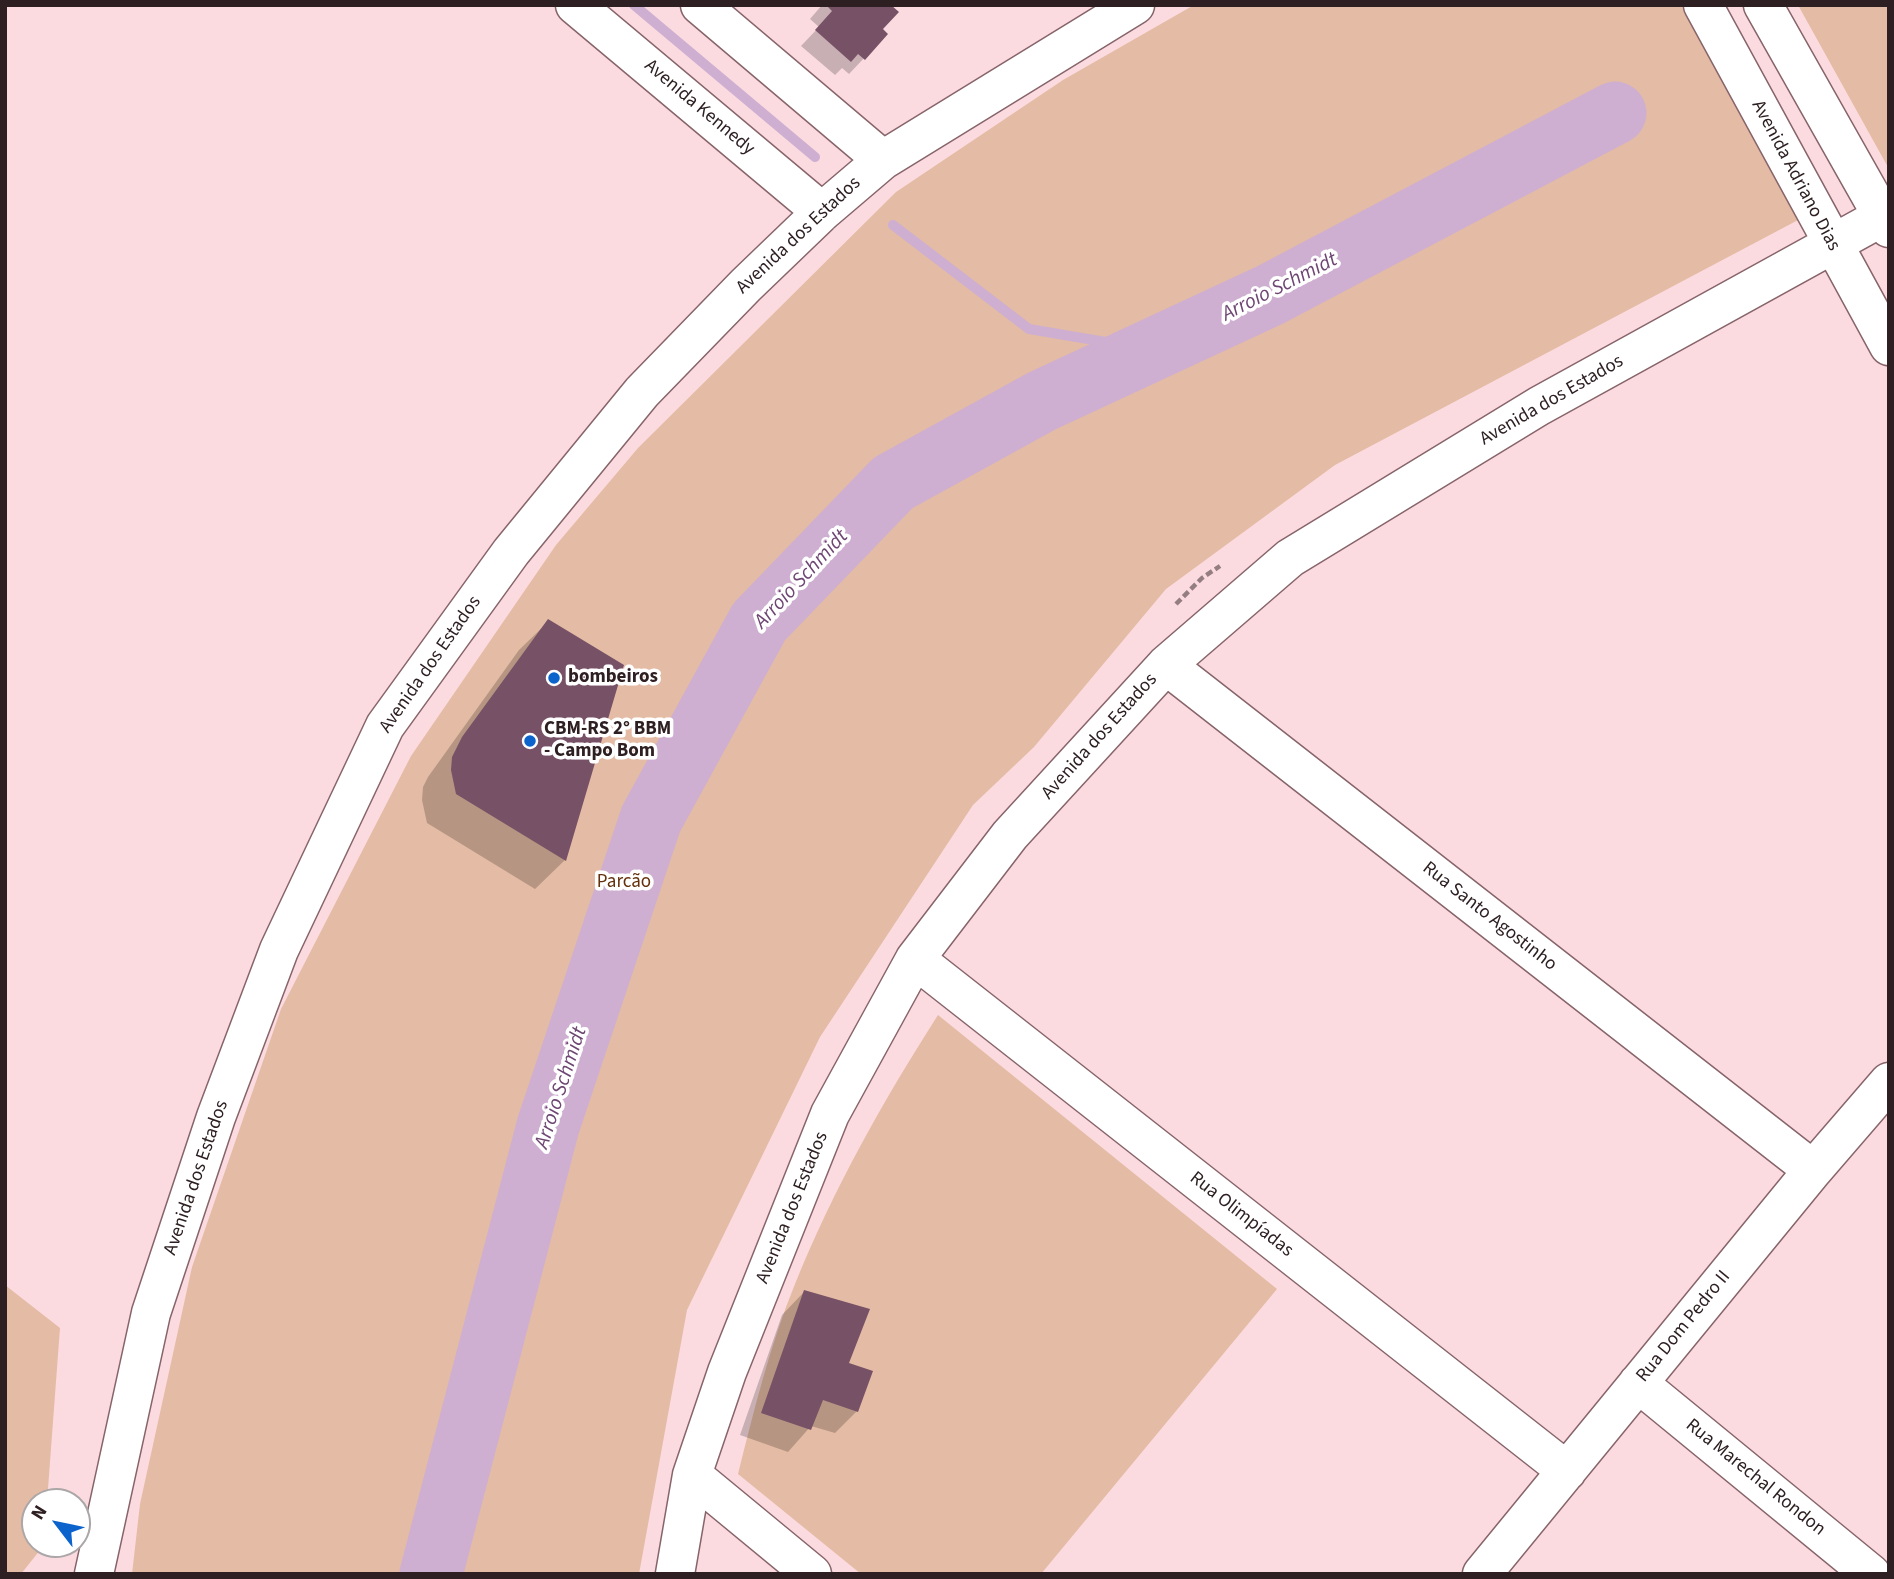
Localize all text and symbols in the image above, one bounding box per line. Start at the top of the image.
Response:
street label: Avenida Kennedy [639,55,759,161]
street label: Avenida Adriano Dias [1746,97,1844,255]
street label: Avenida dos Estados [732,172,866,300]
water label: Arroio Schmidt [1218,248,1342,328]
street label: Avenida dos Estados [1476,351,1628,451]
water label: Arroio Schmidt [750,525,854,635]
street label: Avenida dos Estados [375,592,487,738]
place label: bombeiros [568,667,658,689]
street label: Avenida dos Estados [1037,669,1163,805]
marker: bombeiros [546,670,562,686]
place label: CBM-RS 2° BBM - Campo Bom [544,719,671,763]
marker: CBM-RS 2° BBM - Campo Bom [522,733,538,749]
street label: Rua Santo Agostinho [1417,857,1561,977]
park label: Parcão [597,872,651,894]
water label: Arroio Schmidt [531,1024,593,1152]
street label: Avenida dos Estados [160,1098,234,1258]
street label: Avenida dos Estados [752,1129,834,1287]
street label: Rua Olimpíadas [1185,1167,1297,1263]
street label: Rua Dom Pedro II [1632,1267,1736,1387]
street label: Rua Marechal Rondon [1680,1415,1830,1541]
north arrow [21,1488,91,1558]
text: N [25,1500,54,1525]

